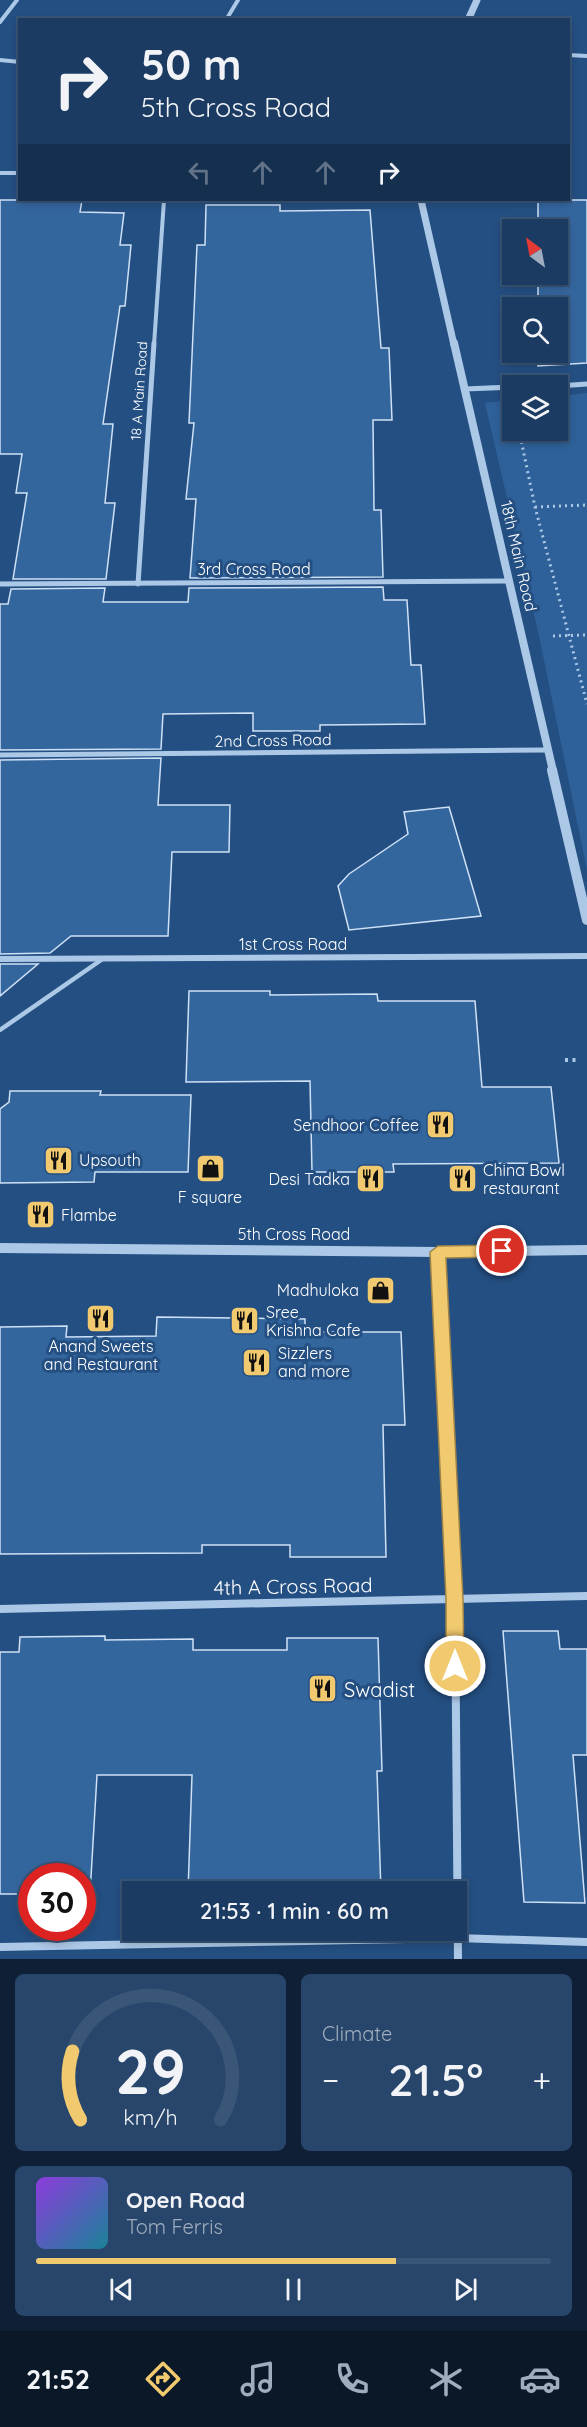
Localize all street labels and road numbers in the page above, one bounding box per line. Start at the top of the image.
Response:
street label: 18 A Main Road [127,341,151,441]
street label: 18th Main Road [497,499,541,613]
street label: 3rd Cross Road [197,559,311,579]
street label: 2nd Cross Road [214,729,332,751]
street label: 1st Cross Road [239,934,347,954]
street label: 5th Cross Road [238,1224,350,1244]
street label: 4th A Cross Road [213,1572,373,1600]

